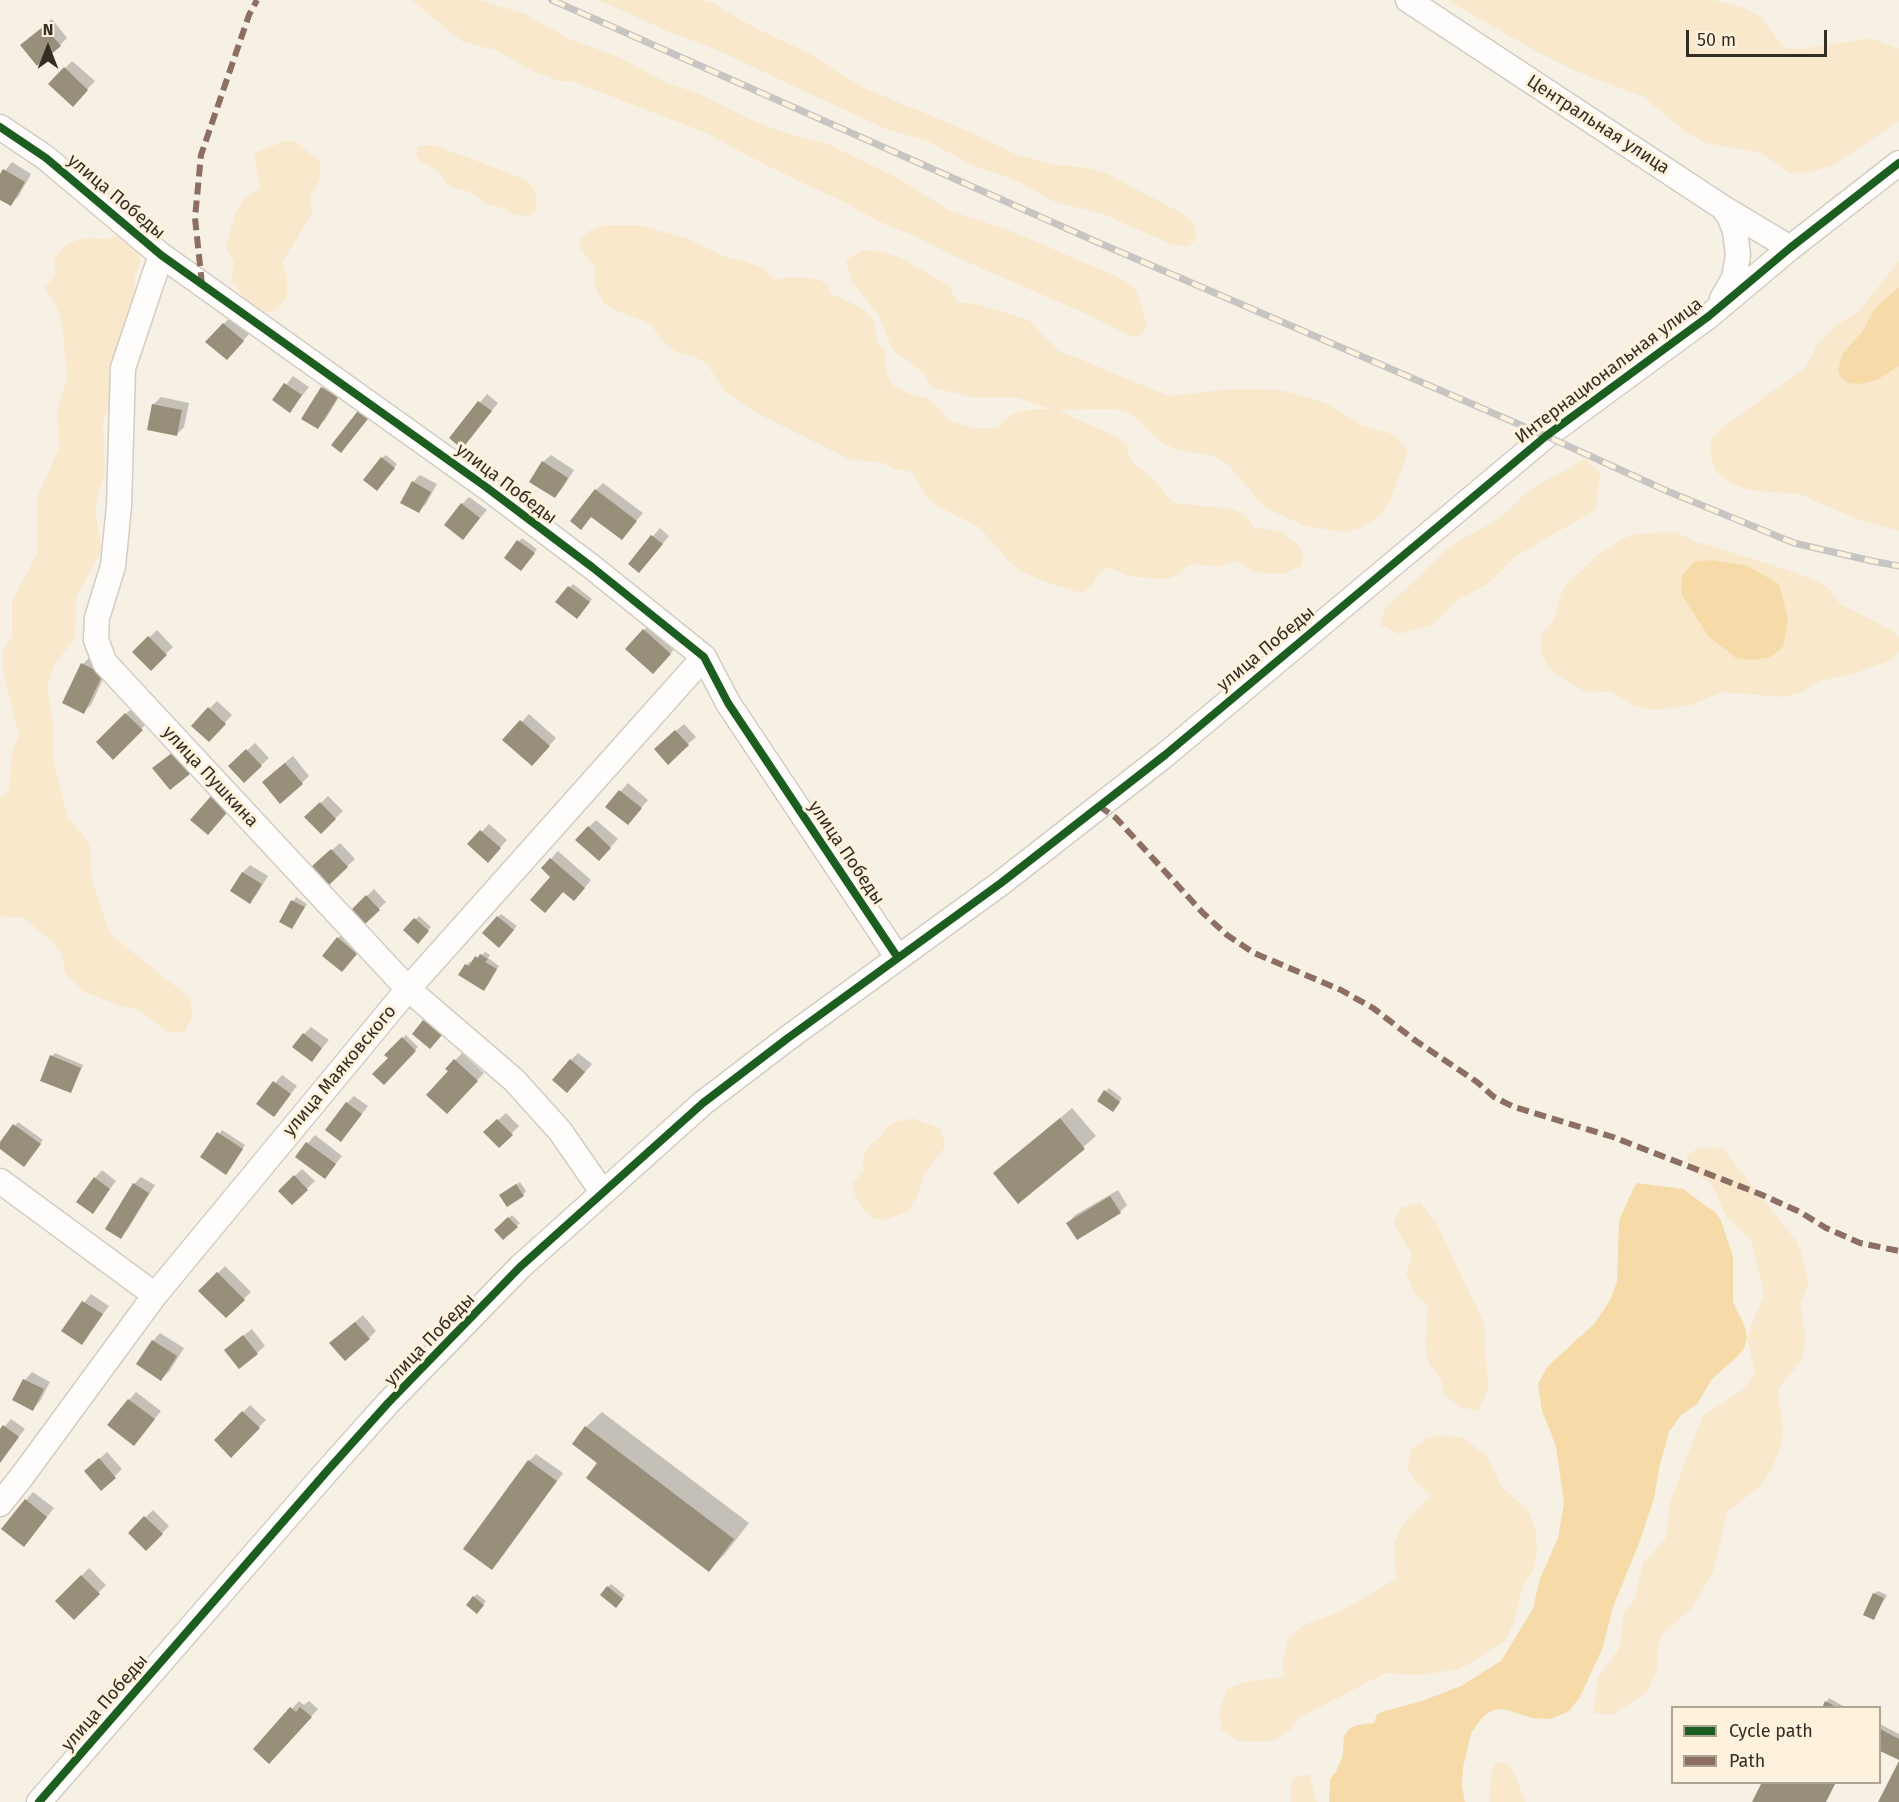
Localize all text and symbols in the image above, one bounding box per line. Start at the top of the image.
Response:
north arrow [18,18,78,78]
scale bar [1689,18,1830,56]
text: N [43,20,53,39]
text: 50 m [1697,29,1736,51]
street label: Центральная улица [1523,71,1673,179]
street label: улица Победы [63,150,169,244]
street label: Интернациональная улица [1511,294,1707,448]
street label: улица Победы [451,439,561,529]
street label: улица Победы [1213,602,1319,696]
street label: улица Пушкина [157,722,263,832]
street label: улица Победы [803,797,889,909]
street label: улица Маяковского [279,1001,401,1141]
street label: улица Победы [380,1289,480,1391]
street label: улица Победы [57,1650,153,1756]
legend [1671,1706,1881,1784]
text: Cycle path [1729,1720,1813,1742]
text: Path [1729,1750,1765,1772]

